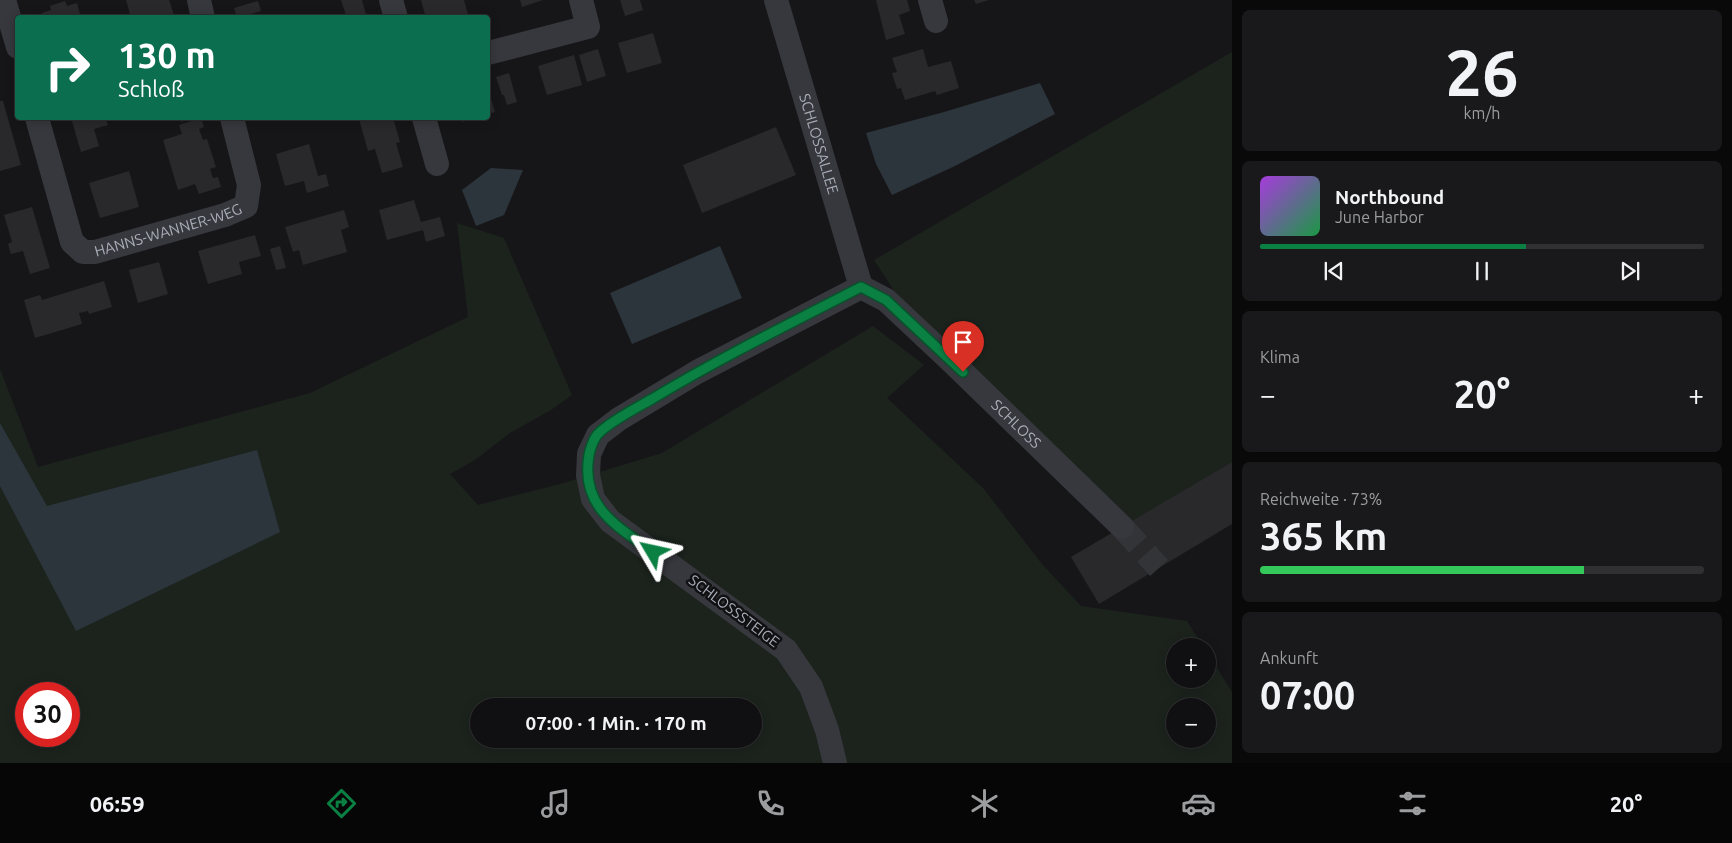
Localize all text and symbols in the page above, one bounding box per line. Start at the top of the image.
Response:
icon: right [35,35,100,100]
text: 130 m [118,35,216,75]
text: 26 [1445,35,1519,108]
text: Schloß [118,76,184,101]
street label: SCHLOSSALLEE [796,91,842,196]
text: km/h [1464,104,1500,122]
text: Northbound [1335,186,1444,208]
street label: HANNS-WANNER-WEG [92,200,244,260]
text: June Harbor [1335,208,1424,226]
icon: previous [1320,257,1348,285]
icon: pause [1468,257,1496,285]
icon: next [1616,257,1644,285]
pin [942,321,984,372]
icon: arrive [949,328,977,356]
text: Klima [1260,348,1300,366]
text: 20° [1454,373,1510,415]
text: − [1260,379,1276,410]
text: + [1688,379,1704,410]
street label: SCHLOSS [988,396,1045,452]
text: Reichweite · 73% [1260,490,1382,508]
text: 365 km [1260,515,1387,557]
position arrow [626,525,678,577]
street label: SCHLOSSSTEIGE [686,571,783,650]
map controls [1166,638,1216,748]
button: + [1166,638,1216,688]
text: Ankunft [1260,649,1318,667]
text: 07:00 [1260,674,1355,716]
speed limit sign: 30 [15,682,80,747]
button: − [1166,698,1216,748]
text: 07:00 · 1 Min. · 170 m [525,712,707,734]
icon: directions [324,786,359,821]
icon: music [538,786,573,821]
icon: phone [753,786,788,821]
icon: climate [967,786,1002,821]
icon: car [1181,786,1216,821]
icon: filters [1395,786,1430,821]
text: 06:59 [90,791,145,816]
text: 20° [1610,791,1642,816]

